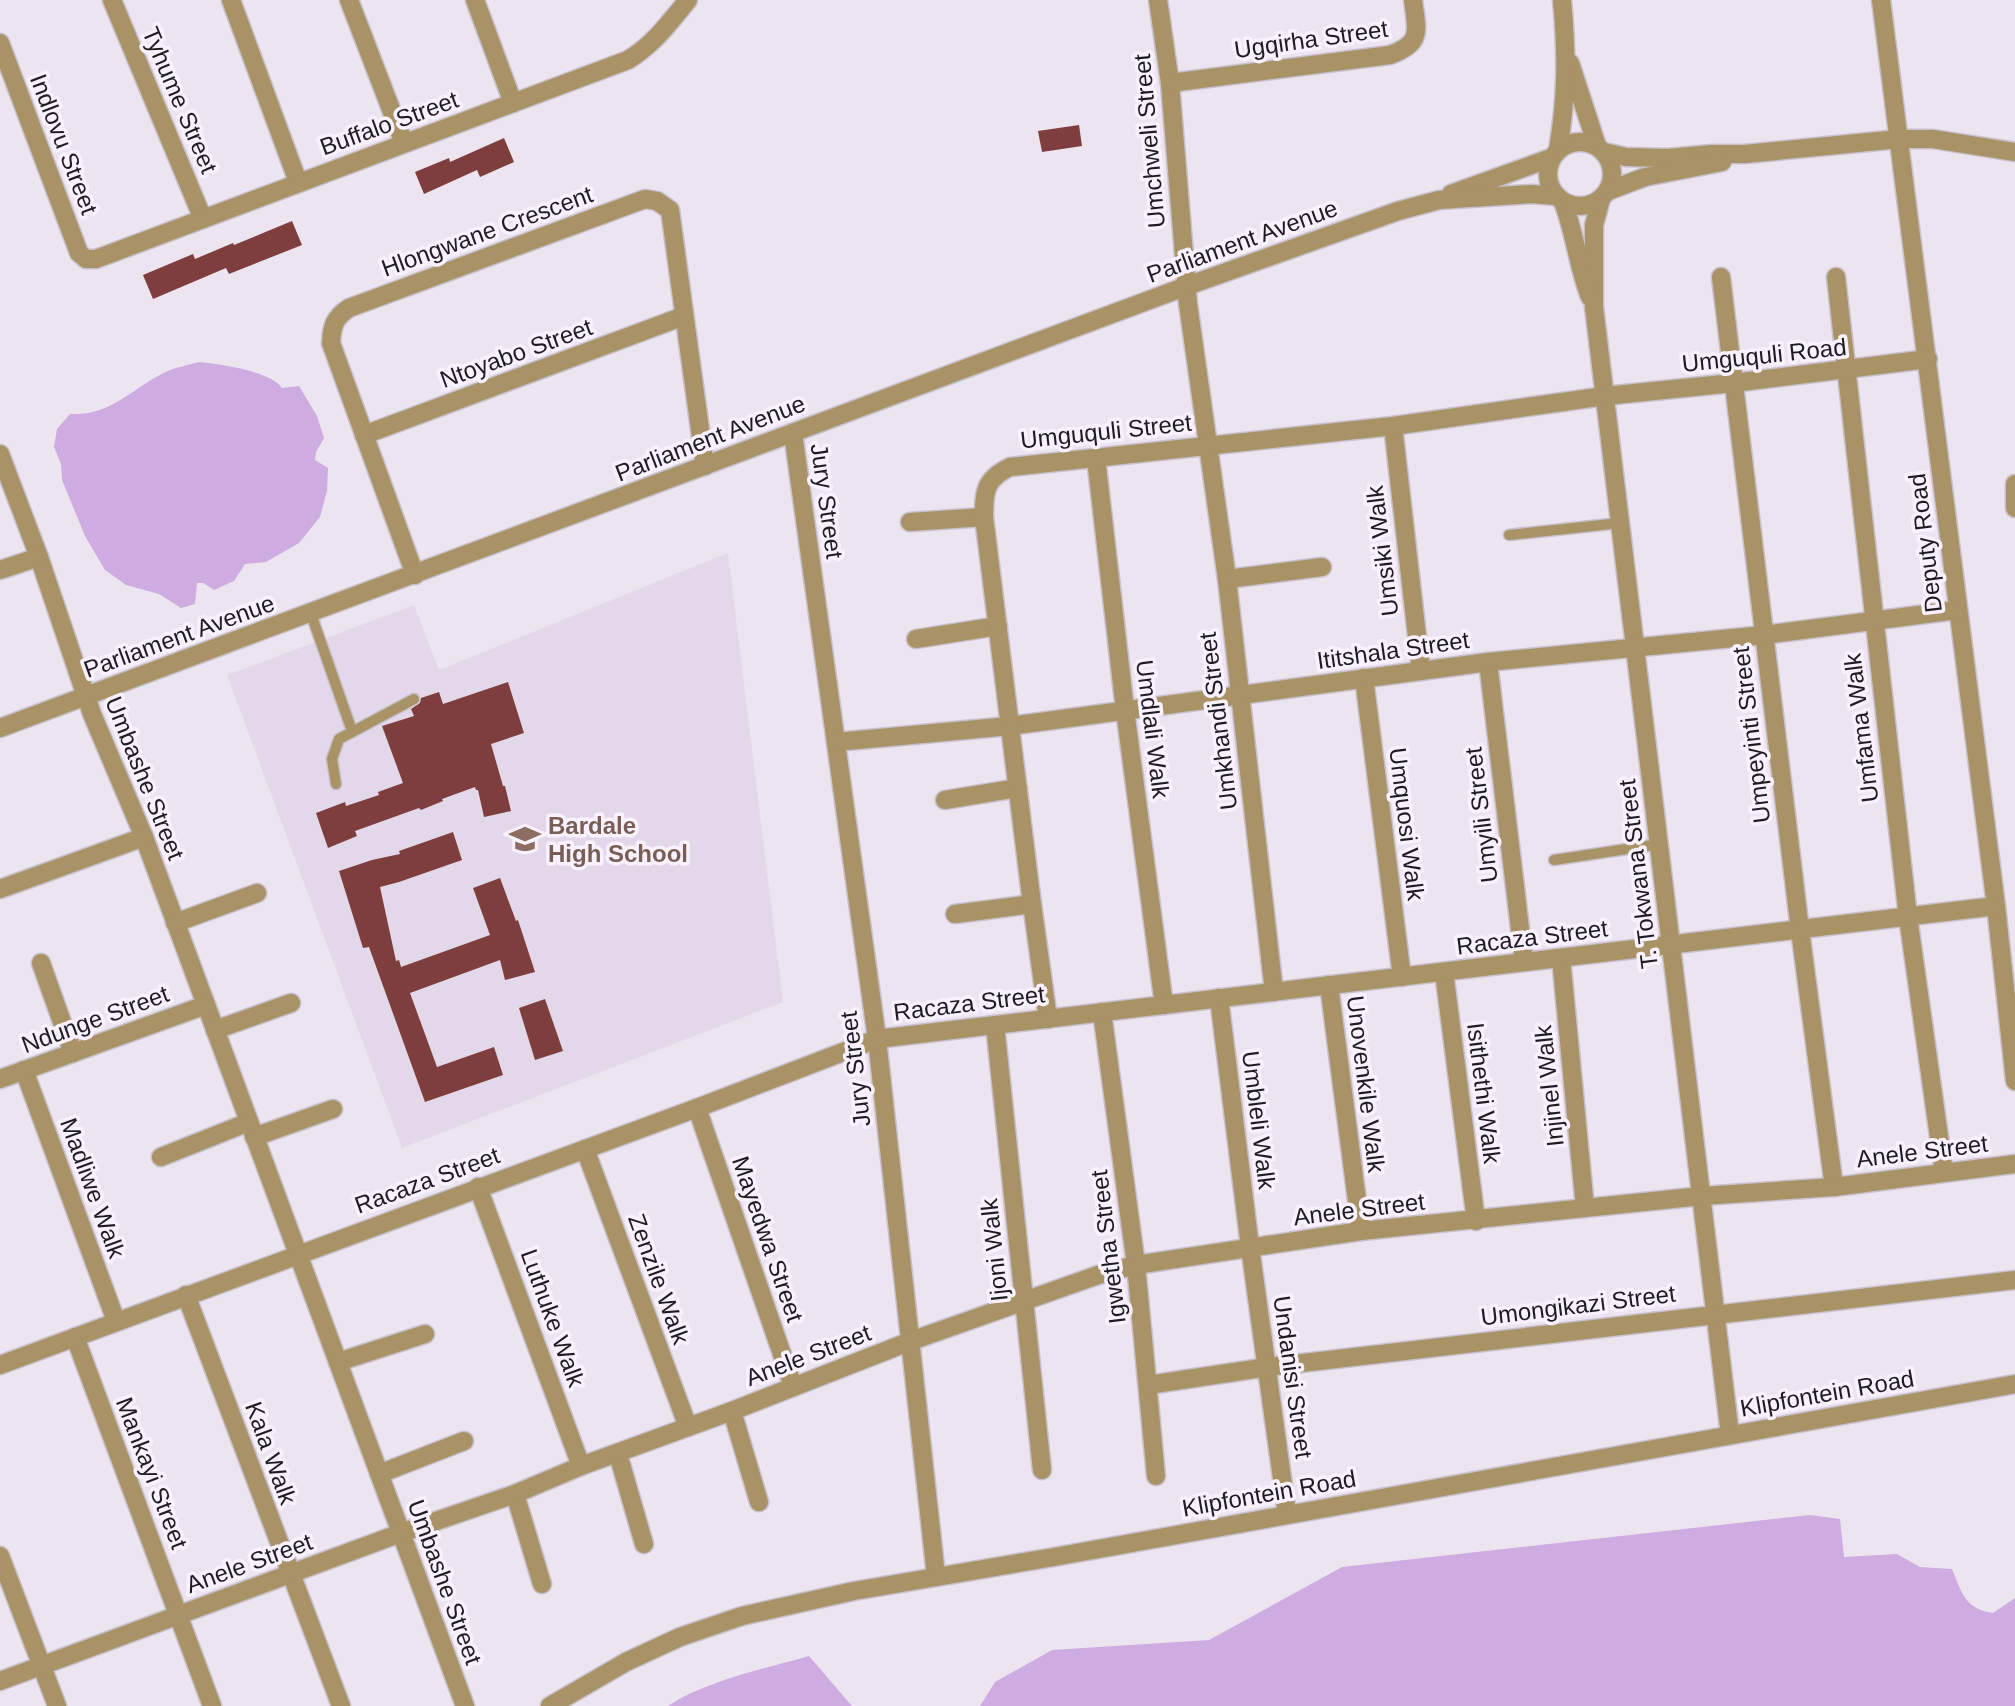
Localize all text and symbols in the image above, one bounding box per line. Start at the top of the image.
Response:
street label: Ugqirha Street [1232,15,1390,63]
street label: Tyhume Street [137,23,223,177]
street label: Umchweli Street [1128,52,1170,229]
street label: Indlovu Street [25,70,103,218]
street label: Buffalo Street [316,85,462,160]
street label: Hlongwane Crescent [378,180,597,282]
street label: Parliament Avenue [1143,194,1341,288]
street label: Ntoyabo Street [436,313,596,393]
street label: Umguquli Road [1680,333,1848,377]
street label: Parliament Avenue [611,389,809,487]
street label: Umguquli Street [1019,409,1193,453]
street label: Jury Street [806,442,848,561]
street label: Deputy Road [1903,472,1947,614]
street label: Umsiki Walk [1360,483,1403,618]
street label: Parliament Avenue [80,589,278,683]
street label: Ititshala Street [1315,626,1471,674]
street label: Umkhandi Street [1194,630,1242,811]
street label: Umpeyinti Street [1727,645,1775,825]
street label: Umfama Walk [1838,651,1884,804]
street label: Umdlali Walk [1131,658,1175,801]
street label: Umbashe Street [100,693,190,864]
street label: Umquosi Walk [1384,746,1430,903]
street label: Umyili Street [1459,746,1503,884]
street label: T. Tokwana Street [1613,778,1663,970]
place label: Bardale High School [548,812,688,867]
school or university icon: Bardale High School [508,822,542,856]
street label: Racaza Street [1455,914,1609,960]
street label: Ndunge Street [18,980,173,1058]
street label: Racaza Street [892,980,1046,1026]
street label: Unovenkile Walk [1342,994,1390,1175]
street label: Jury Street [834,1009,875,1128]
street label: Isithethi Walk [1462,1021,1506,1166]
street label: Injinel Walk [1529,1023,1569,1148]
street label: Umbleli Walk [1237,1049,1281,1192]
street label: Madliwe Walk [55,1114,131,1263]
street label: Anele Street [1855,1130,1990,1172]
street label: Racaza Street [351,1141,503,1219]
street label: Mayedwa Street [727,1153,809,1326]
street label: Igwetha Street [1085,1168,1131,1325]
street label: Anele Street [1292,1188,1427,1230]
street label: Ijoni Walk [975,1196,1013,1303]
street label: Zenzile Walk [623,1210,695,1349]
street label: Luthuke Walk [516,1245,591,1391]
street label: Umongikazi Street [1479,1280,1677,1330]
street label: Undanisi Street [1268,1294,1318,1460]
street label: Anele Street [742,1319,875,1391]
street label: Klipfontein Road [1738,1364,1916,1422]
street label: Mankayi Street [111,1393,193,1553]
street label: Kala Walk [240,1398,302,1509]
street label: Klipfontein Road [1180,1464,1358,1522]
street label: Umbashe Street [403,1496,487,1668]
street label: Anele Street [182,1528,316,1598]

